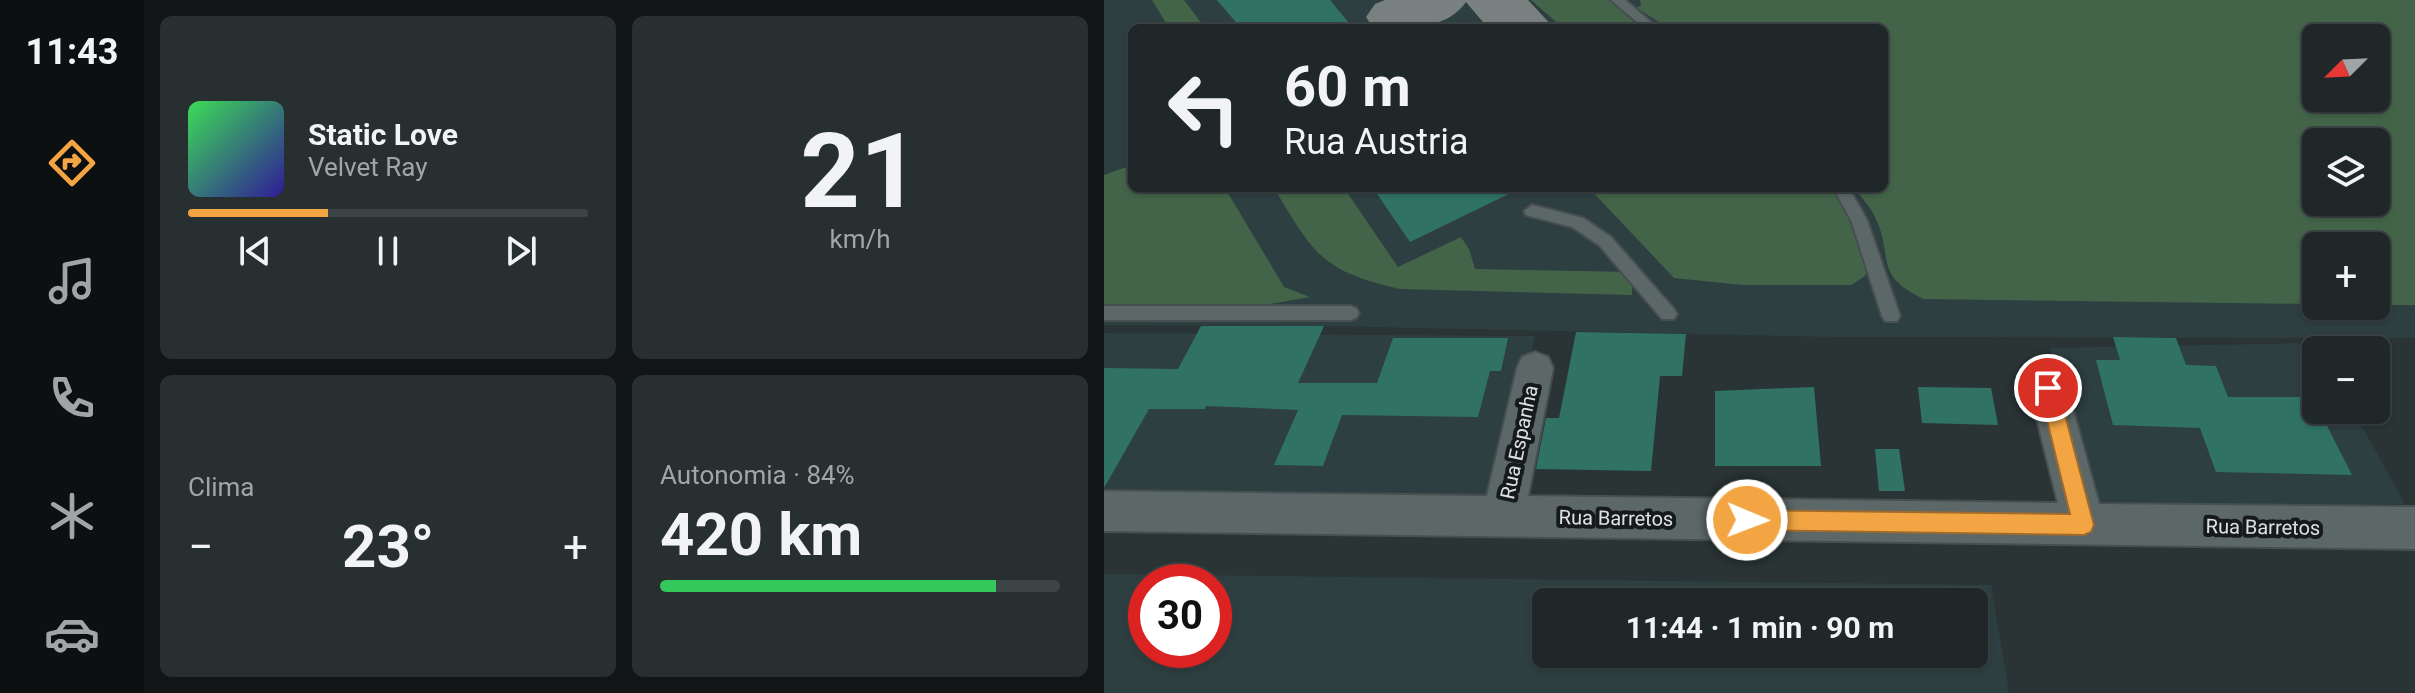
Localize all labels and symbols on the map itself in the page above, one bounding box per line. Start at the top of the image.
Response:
north arrow [2302,24,2390,112]
pin [2014,354,2082,422]
street label: Rua Espanha [1495,383,1543,501]
position arrow [1705,478,1789,562]
street label: Rua Barretos [1559,505,1673,531]
street label: Rua Barretos [2206,514,2320,540]
speed limit sign: 30 [1128,564,1232,668]

